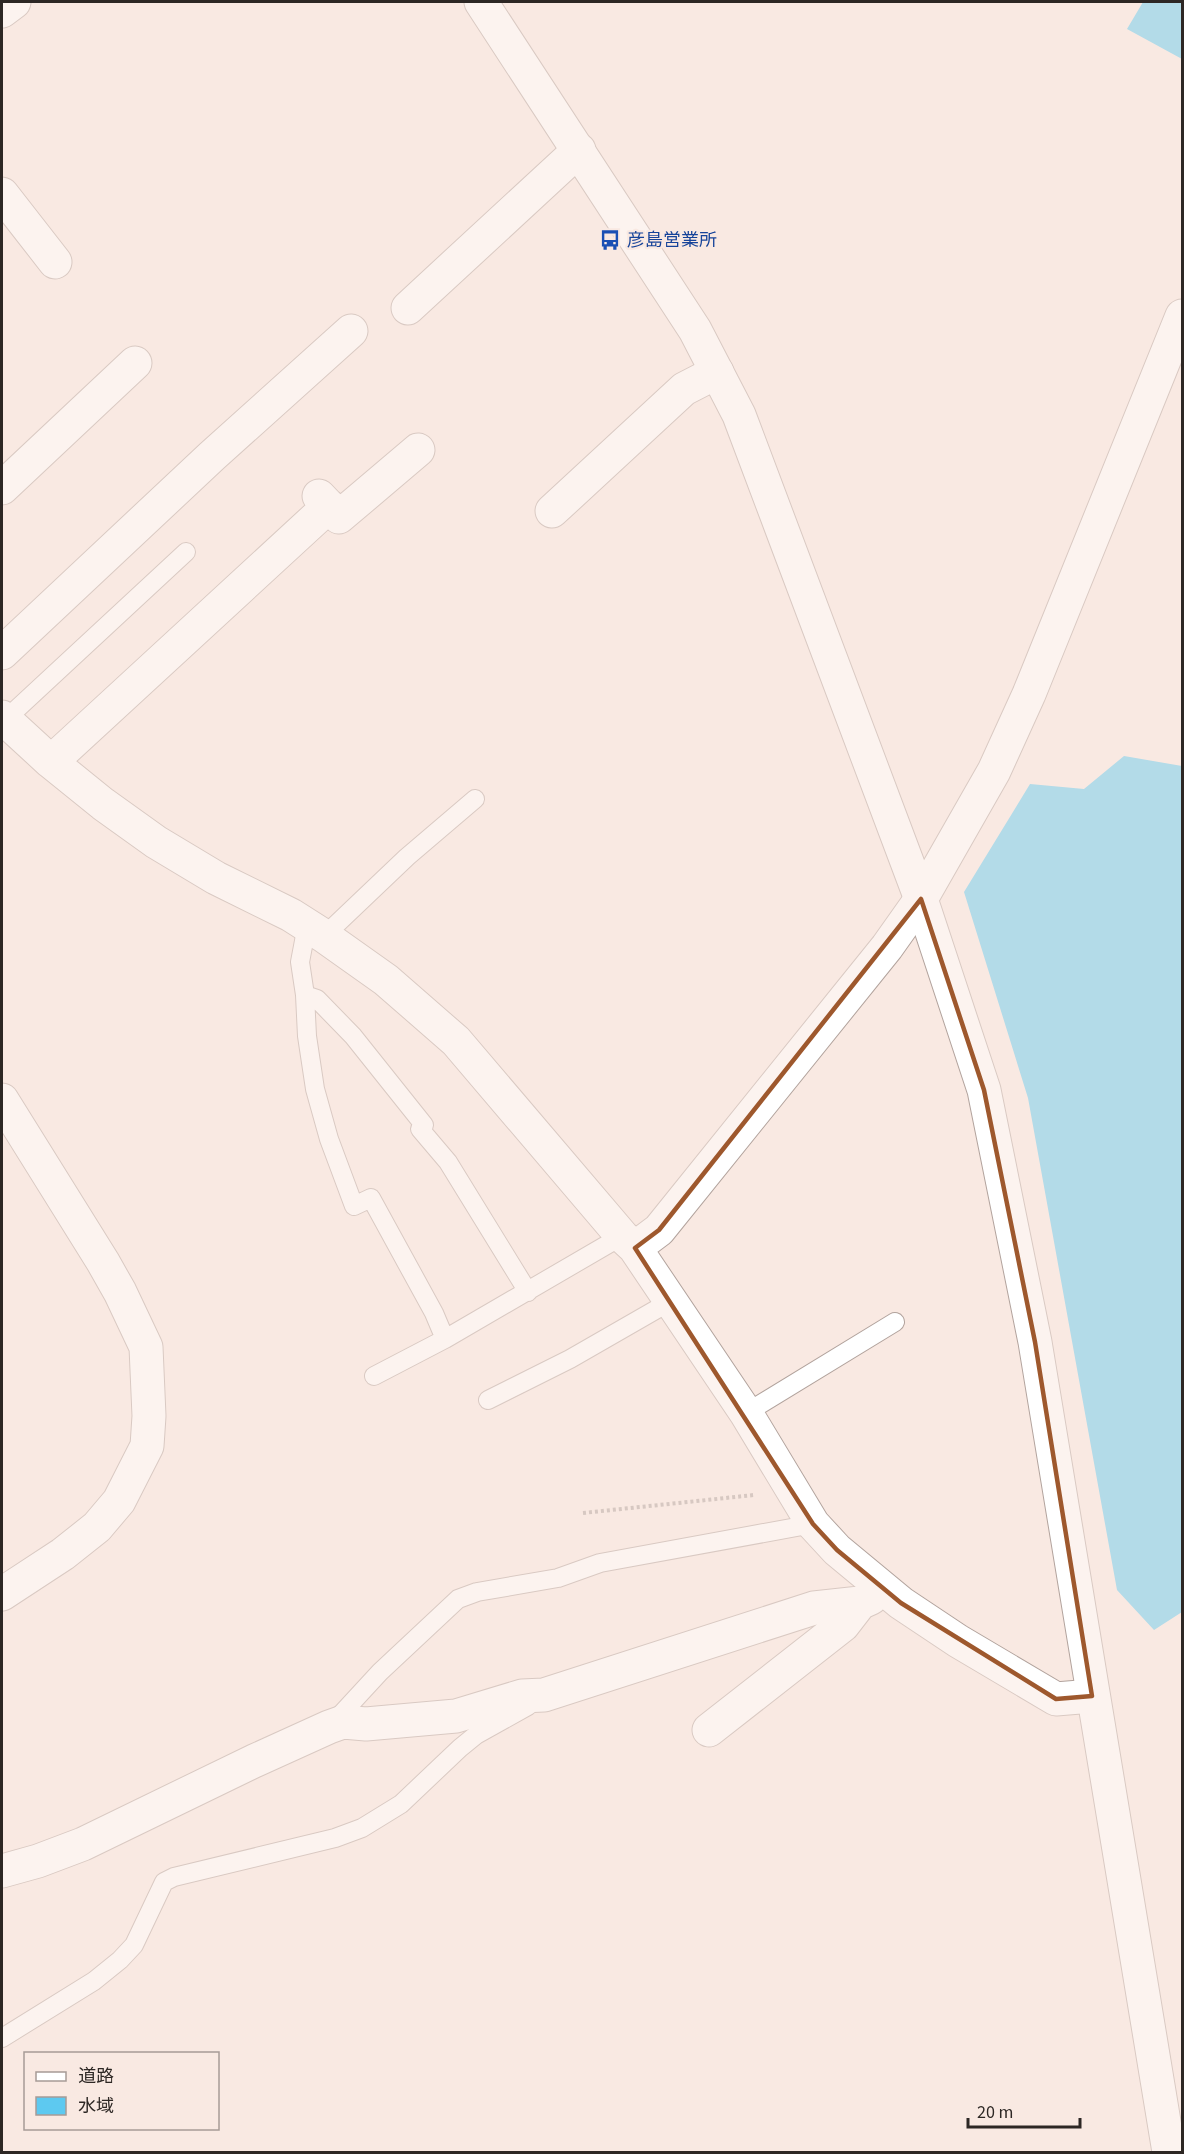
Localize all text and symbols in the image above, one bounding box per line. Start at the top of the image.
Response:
bus stop icon: 彦島営業所 [598,228,622,252]
place label: 彦島営業所 [627,228,717,253]
legend [24,2052,219,2130]
text: 道路 [78,2064,114,2089]
scale bar [968,2091,1080,2129]
text: 水域 [78,2094,114,2119]
text: 20 m [977,2100,1013,2125]

